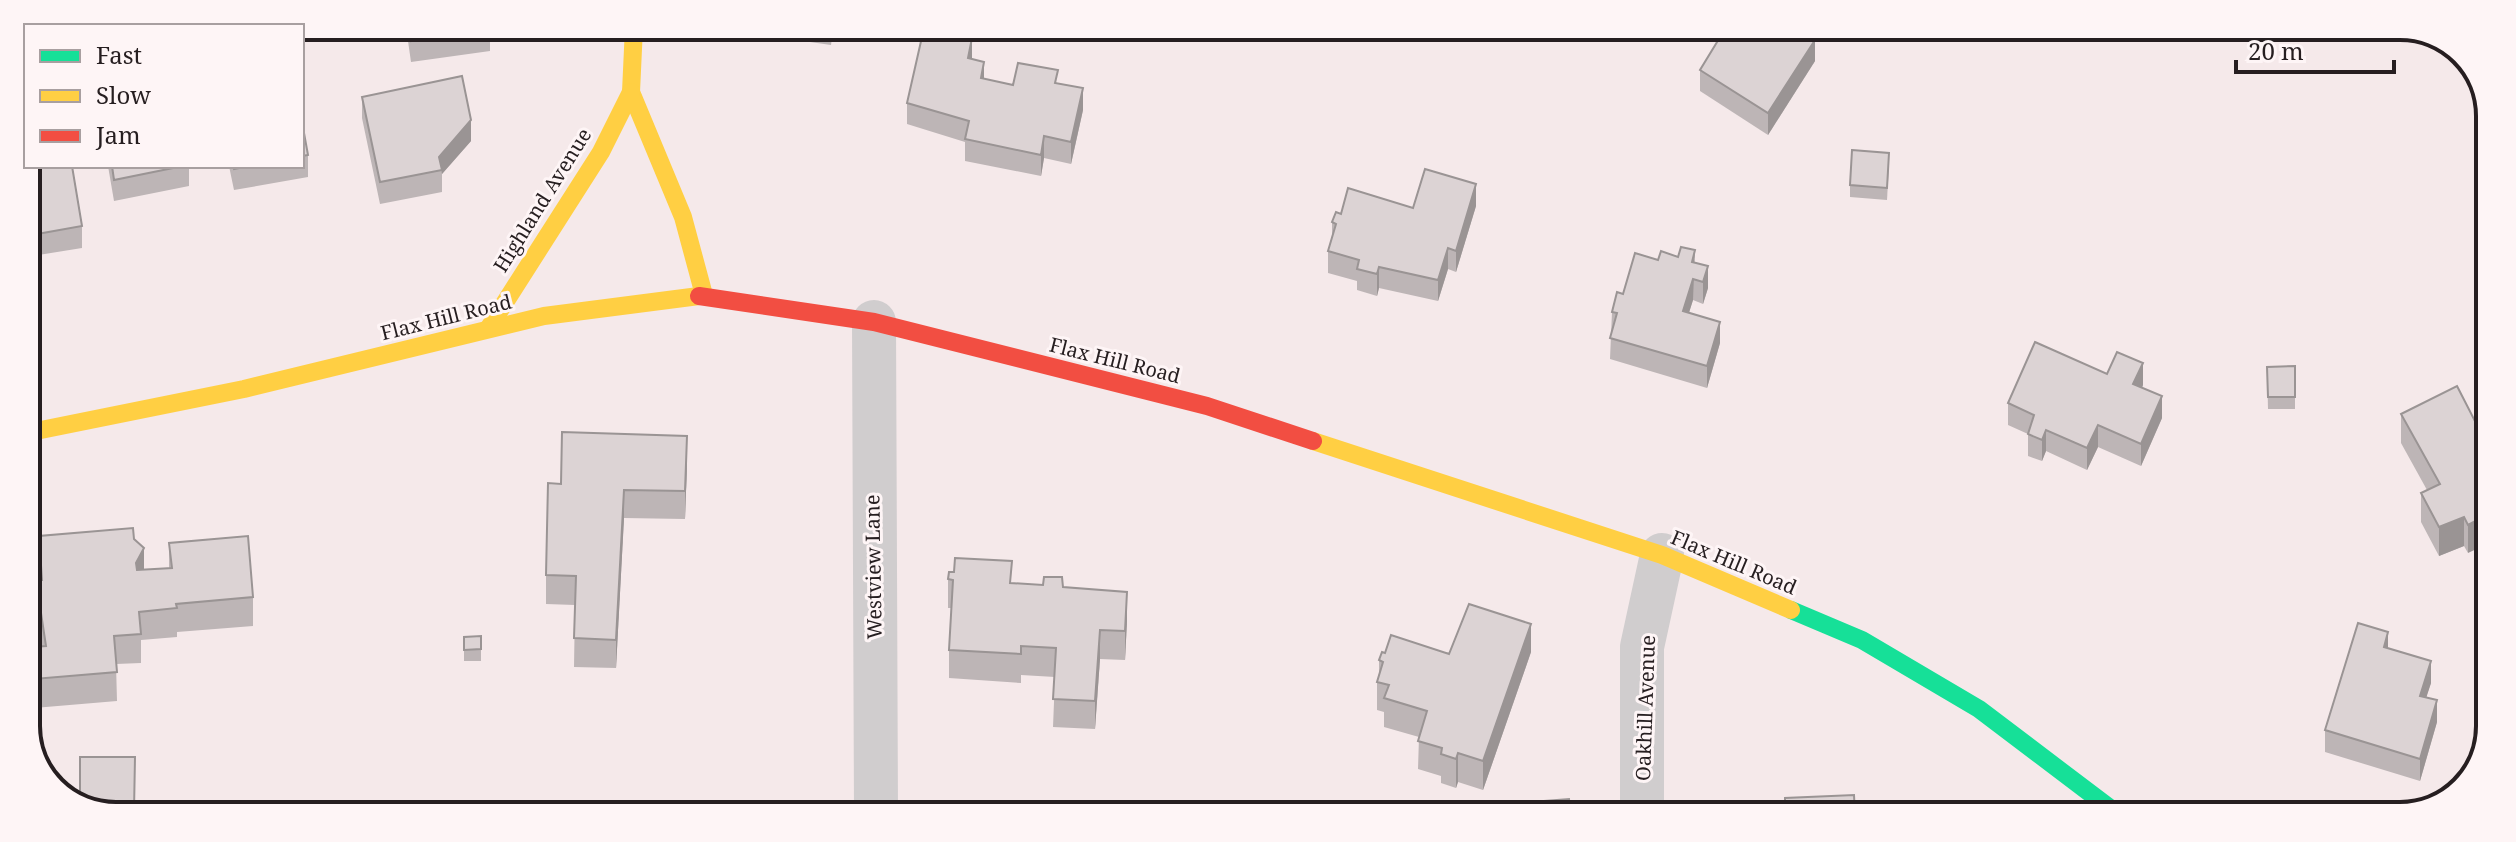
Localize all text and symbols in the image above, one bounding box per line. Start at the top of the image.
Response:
legend [24,24,304,168]
scale bar [2236,24,2394,74]
text: 20 m [2248,34,2304,67]
text: Fast [96,38,142,71]
text: Slow [96,78,151,111]
text: Jam [95,118,141,151]
street label: Highland Avenue [487,123,597,277]
street label: Flax Hill Road [378,288,514,346]
street label: Flax Hill Road [1047,331,1183,389]
street label: Westview Lane [858,494,888,640]
street label: Flax Hill Road [1667,523,1801,601]
street label: Oakhill Avenue [1629,635,1661,781]

